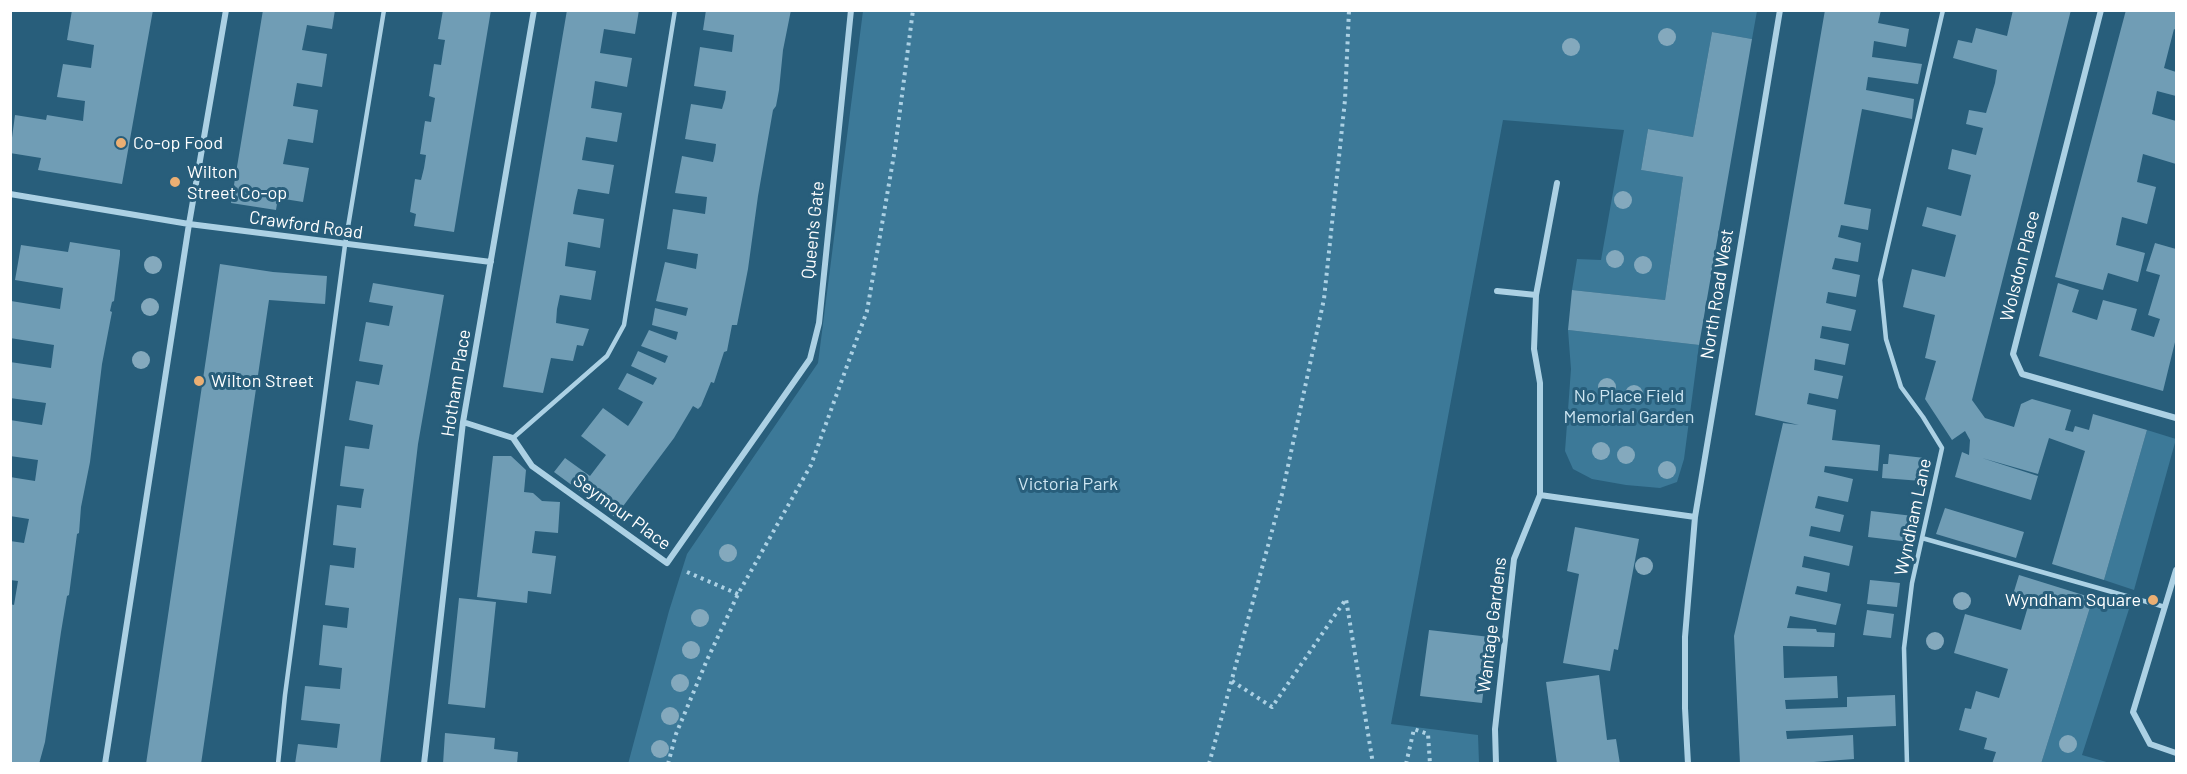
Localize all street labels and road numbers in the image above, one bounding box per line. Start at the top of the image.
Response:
street label: Queen's Gate [797,180,829,280]
street label: Crawford Road [248,206,364,244]
street label: Wolsdon Place [1996,208,2044,324]
street label: North Road West [1696,227,1738,361]
street label: Hotham Place [437,328,475,438]
street label: Wyndham Lane [1890,456,1936,578]
street label: Seymour Place [569,469,675,555]
street label: Wantage Gardens [1473,556,1511,694]

